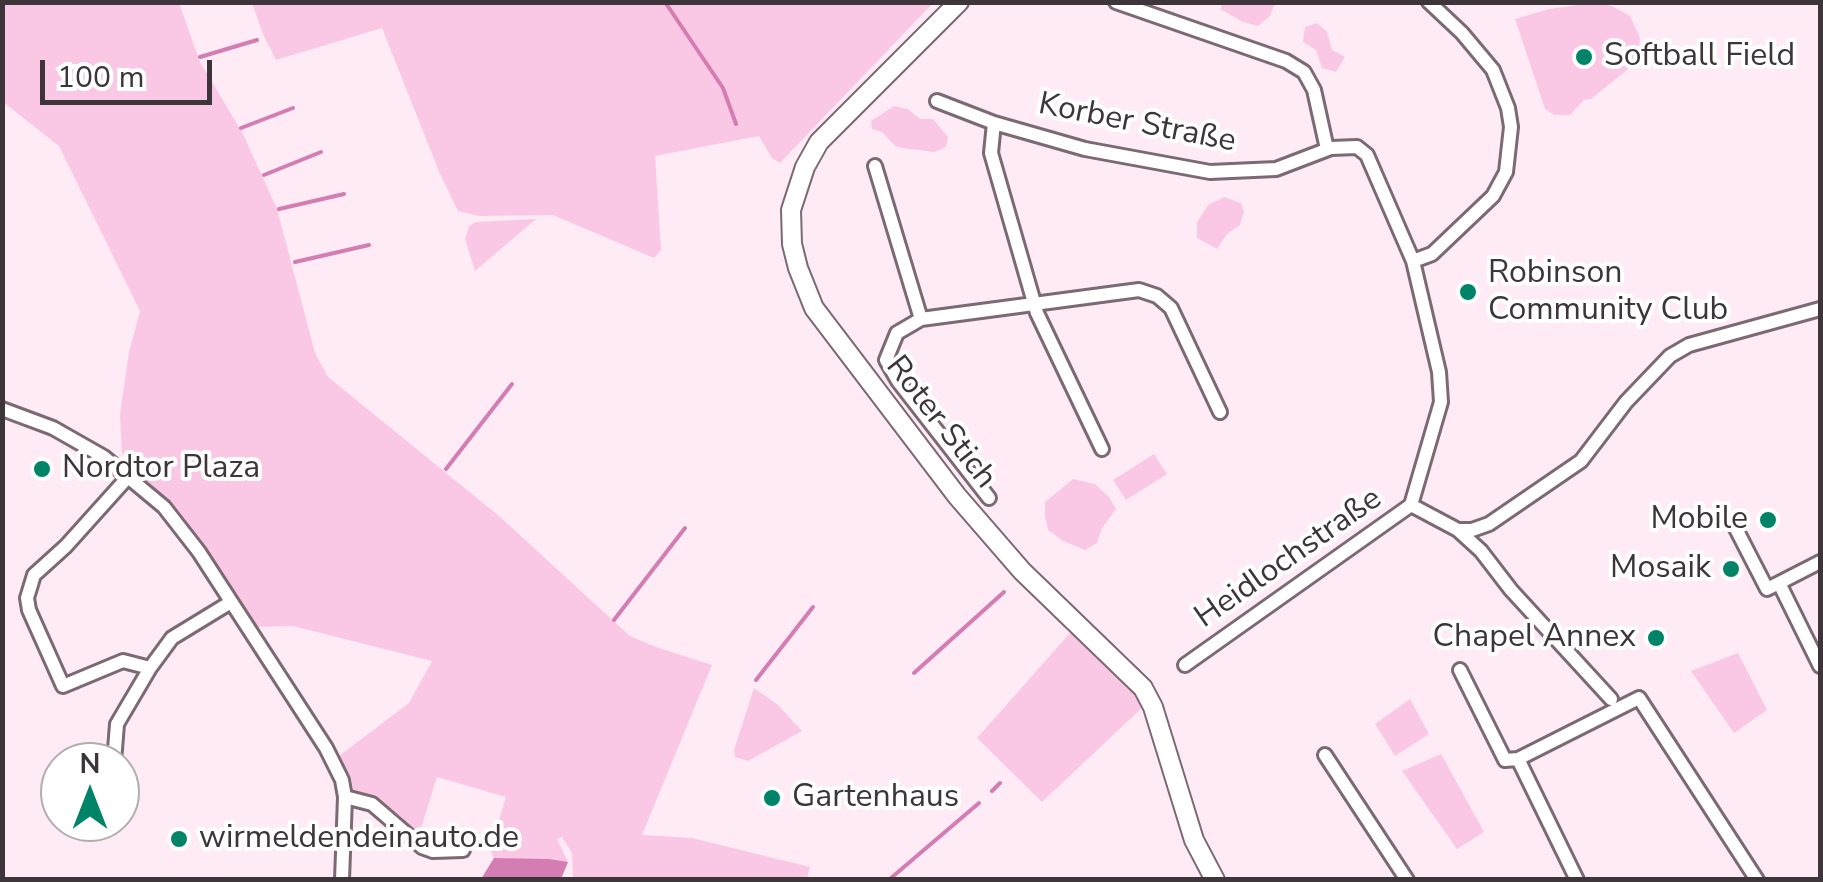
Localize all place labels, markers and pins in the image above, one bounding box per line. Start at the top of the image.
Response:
place label: Softball Field [1604,38,1795,76]
marker: Softball Field [1573,46,1595,68]
place label: Robinson Community Club [1488,255,1728,330]
marker: Robinson Community Club [1457,281,1479,303]
place label: Nordtor Plaza [62,450,260,488]
marker: Nordtor Plaza [31,458,53,480]
place label: Mobile [1650,501,1748,539]
marker: Mobile [1757,509,1779,531]
place label: Mosaik [1610,550,1711,588]
marker: Mosaik [1720,558,1742,580]
place label: Chapel Annex [1433,619,1636,657]
marker: Chapel Annex [1645,627,1667,649]
place label: Gartenhaus [792,779,959,817]
marker: Gartenhaus [761,787,783,809]
place label: wirmeldendeinauto.de [199,820,519,858]
marker: wirmeldendeinauto.de [168,828,190,850]

